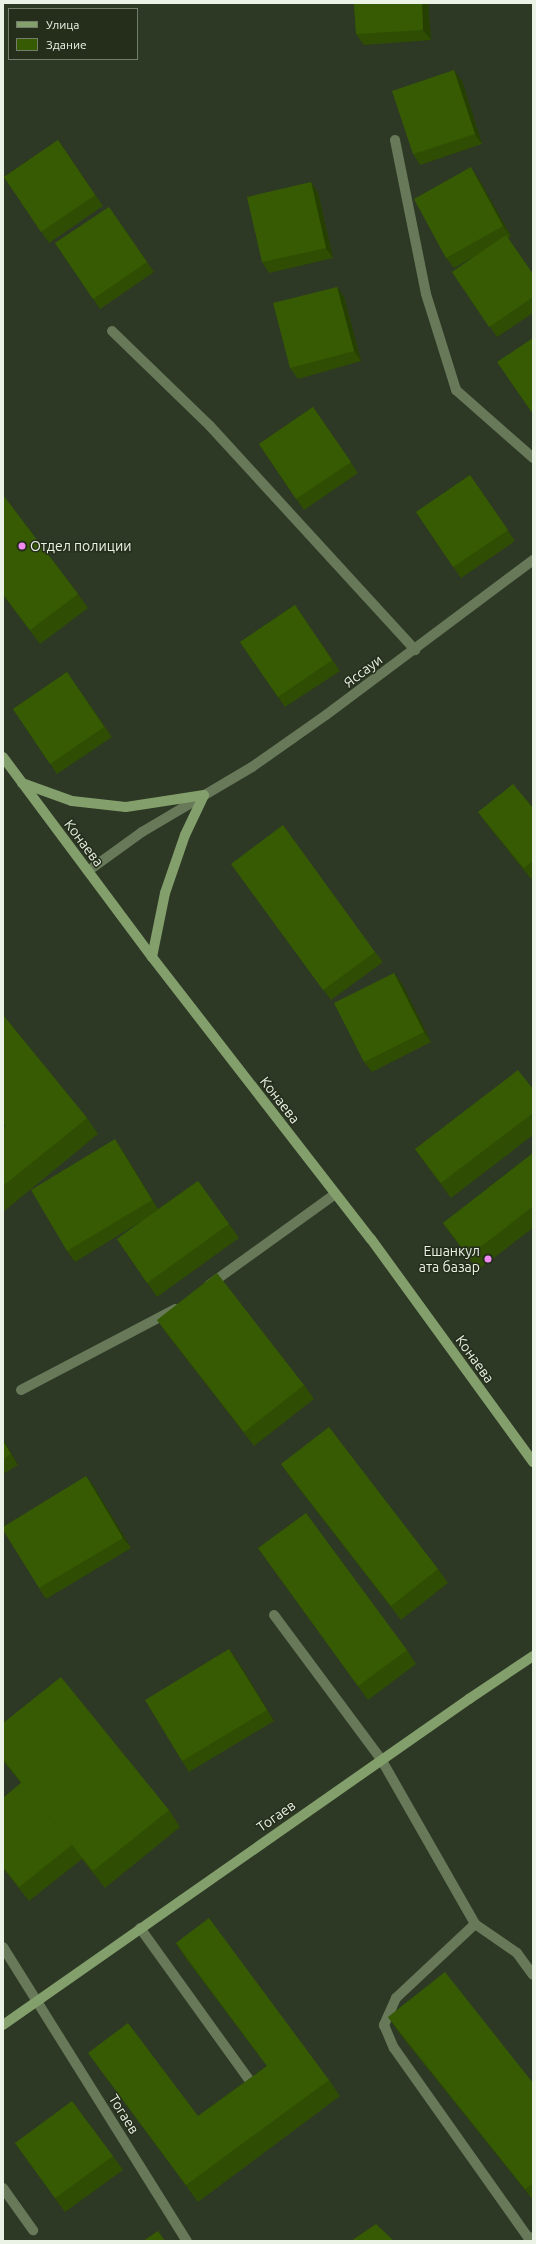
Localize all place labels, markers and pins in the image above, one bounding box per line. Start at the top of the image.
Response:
place label: Отдел полиции [30,538,131,554]
marker: Отдел полиции [17,541,27,551]
place label: Ешанкул ата базар [419,1243,480,1276]
marker: Ешанкул ата базар [483,1254,493,1264]

